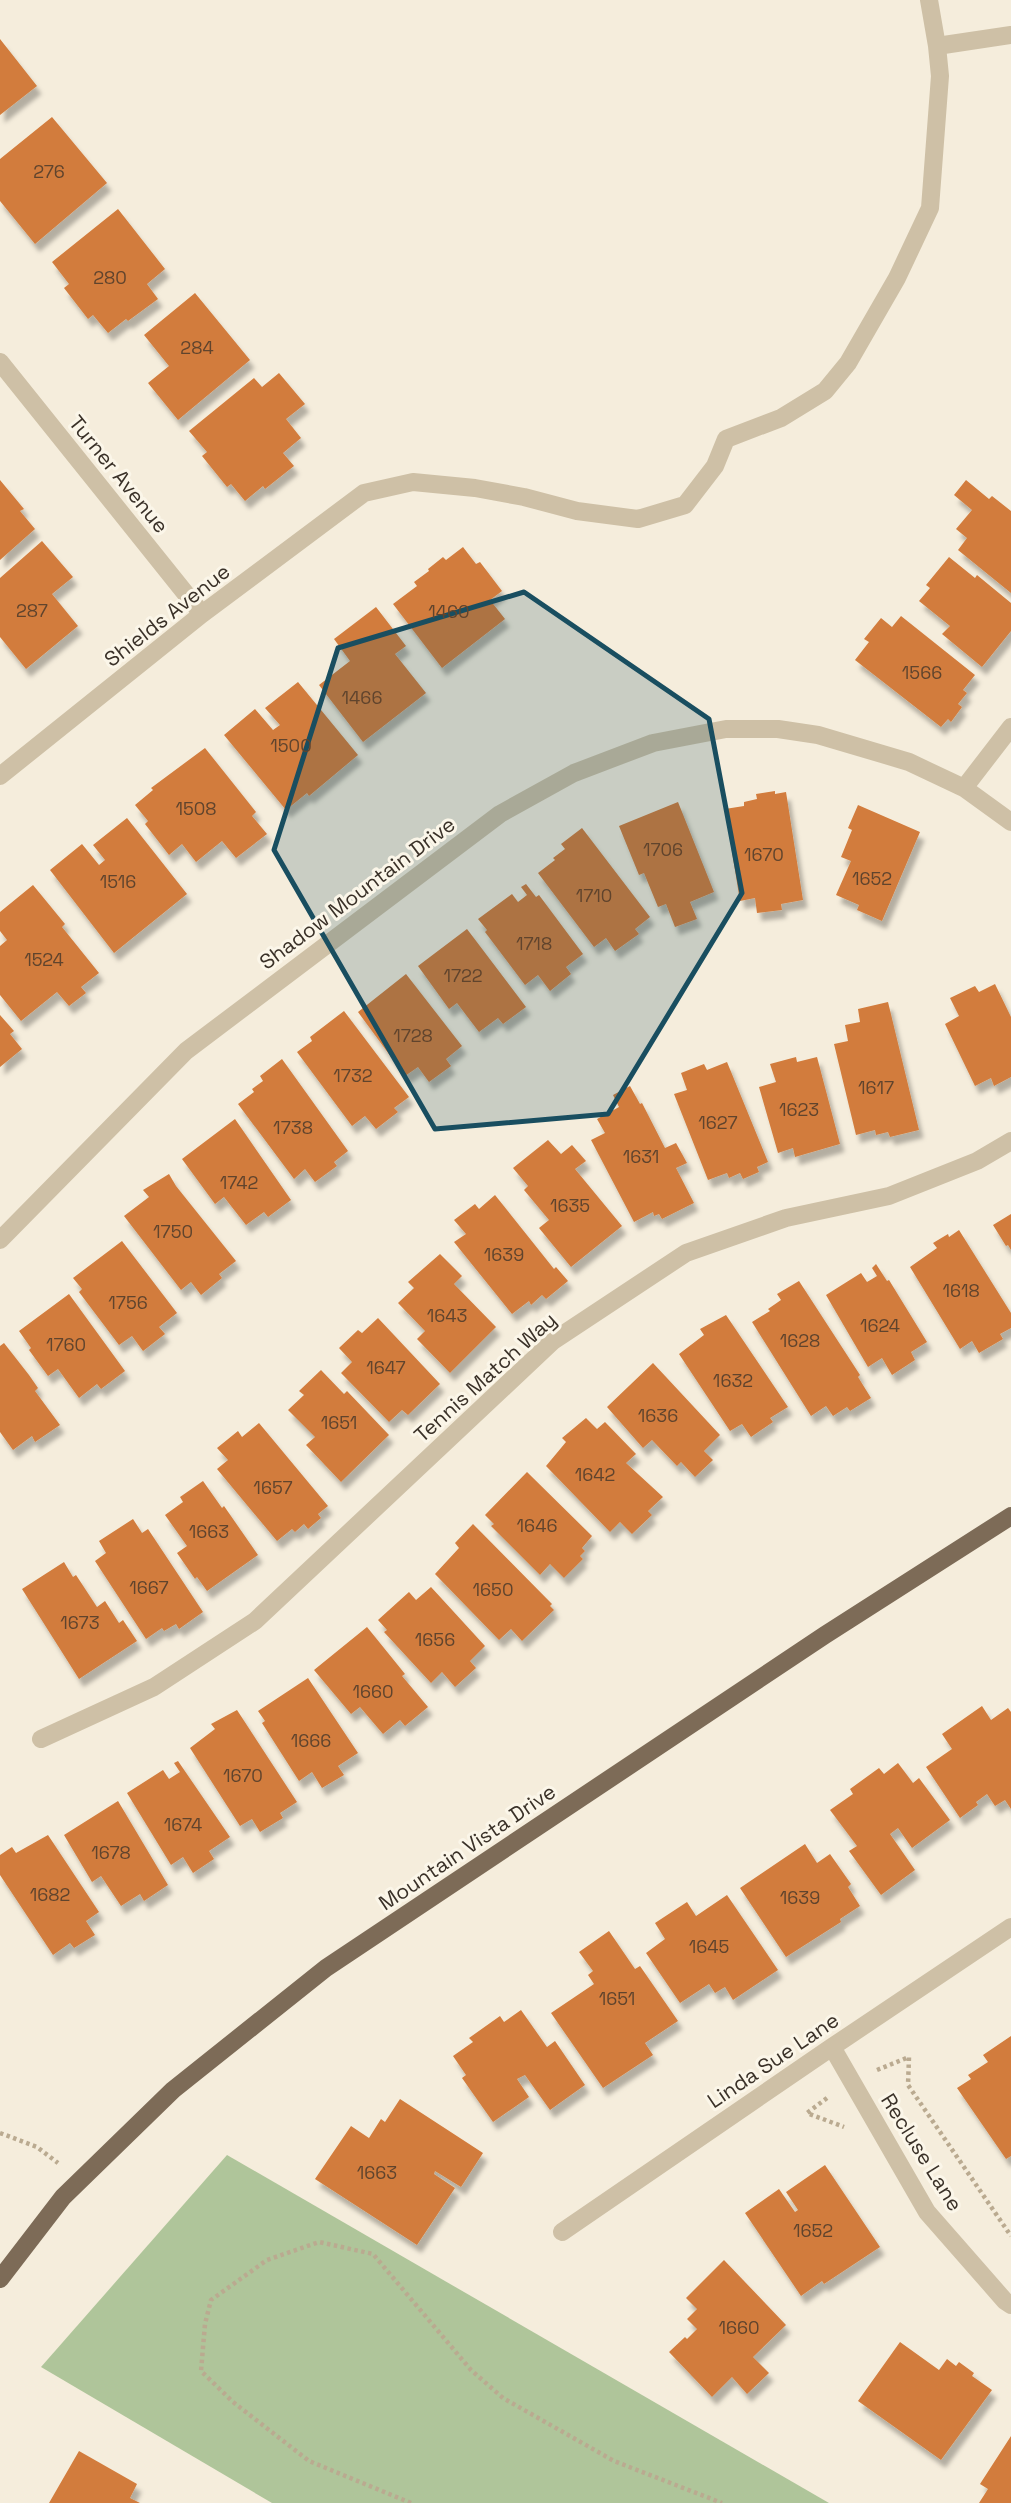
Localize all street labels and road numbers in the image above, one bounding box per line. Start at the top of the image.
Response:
street label: Turner Avenue [63,410,175,538]
street label: Shields Avenue [99,557,235,673]
street label: Shadow Mountain Drive [254,811,460,975]
street label: Tennis Match Way [408,1306,562,1448]
street label: Mountain Vista Drive [373,1778,561,1916]
street label: Linda Sue Lane [702,2006,844,2114]
street label: Recluse Lane [875,2088,969,2216]

